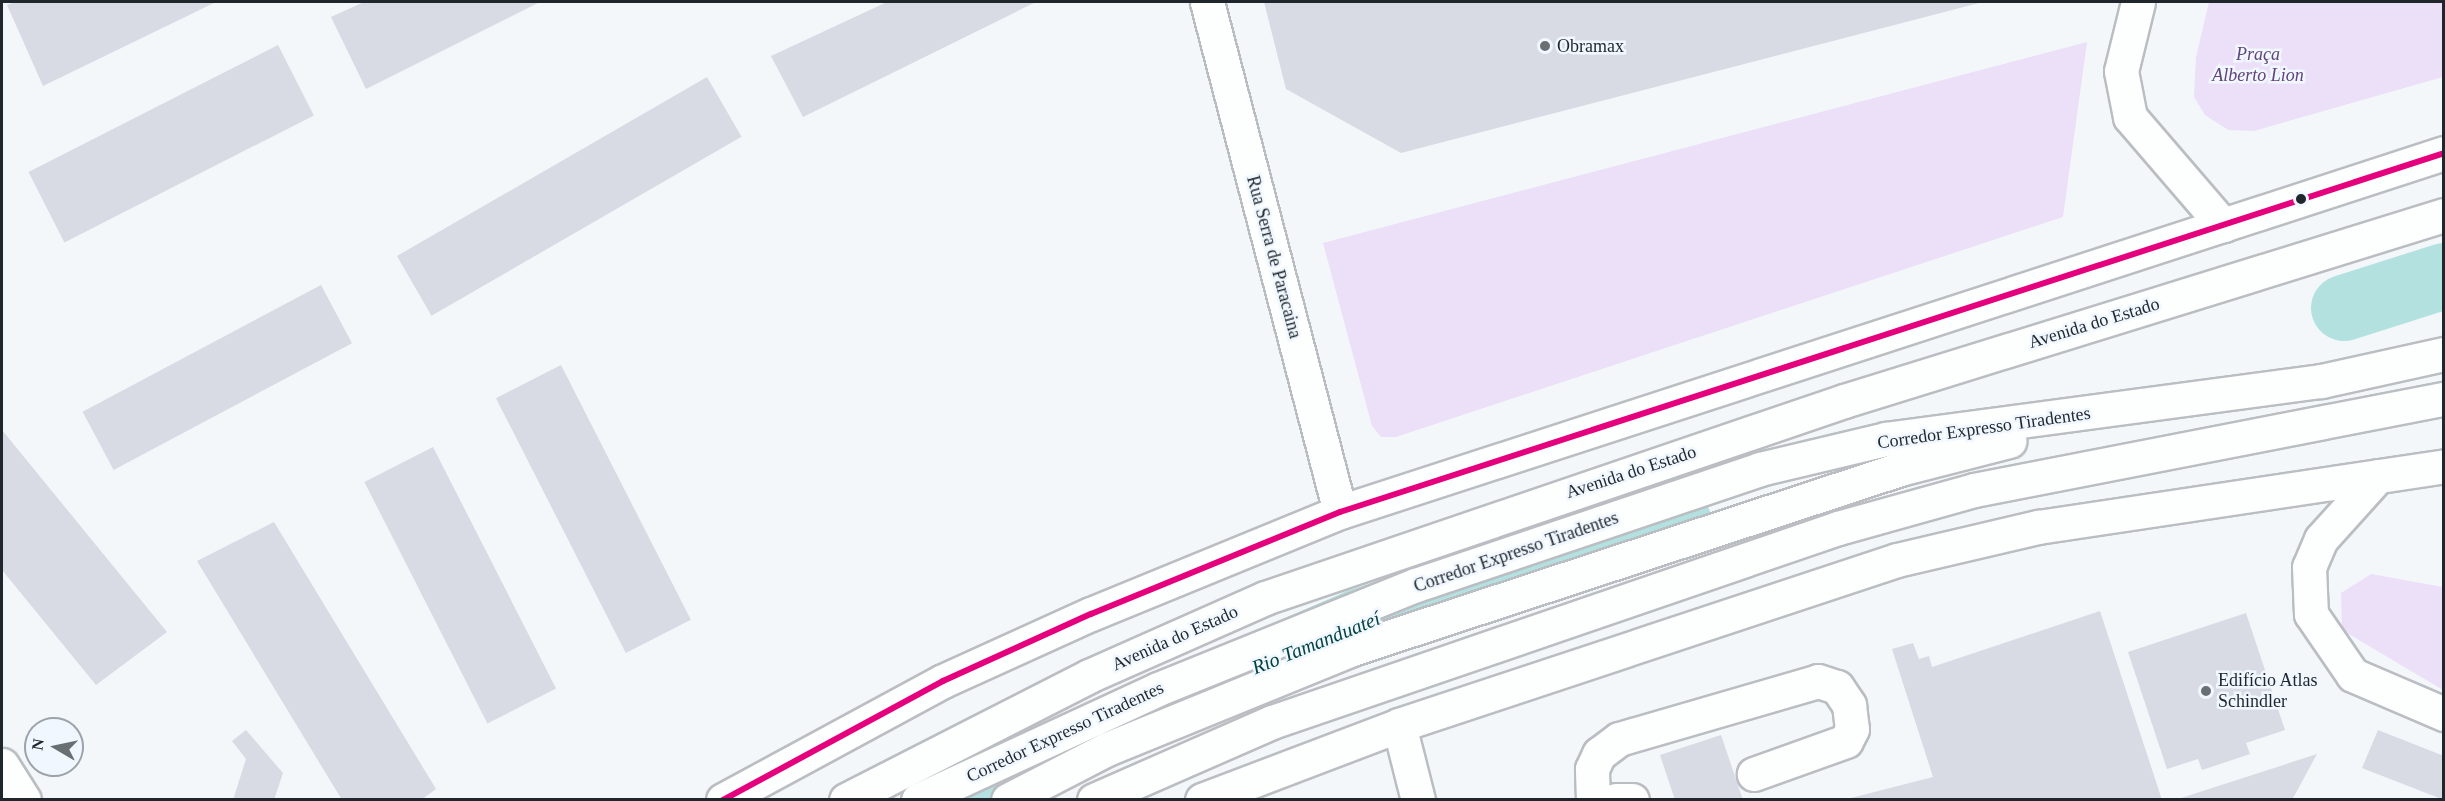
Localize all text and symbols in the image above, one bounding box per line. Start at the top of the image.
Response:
place label: Obramax [1557,35,1624,57]
marker: Obramax [1538,39,1552,53]
park label: Praça Alberto Lion [2212,44,2304,86]
street label: Rua Serra de Paracaina [1242,173,1306,341]
unlabelled marker [2295,193,2307,205]
street label: Avenida do Estado [2026,293,2162,353]
street label: Corredor Expresso Tiradentes [1876,402,2092,454]
street label: Avenida do Estado [1563,441,1699,503]
street label: Corredor Expresso Tiradentes [1411,507,1621,597]
street label: Avenida do Estado [1109,601,1241,675]
water label: Rio Tamanduateí [1248,606,1384,680]
place label: Edifício Atlas Schindler [2218,670,2318,712]
street label: Corredor Expresso Tiradentes [963,677,1167,787]
marker: Edifício Atlas Schindler [2199,684,2213,698]
north arrow [24,717,84,777]
text: N [28,737,47,751]

